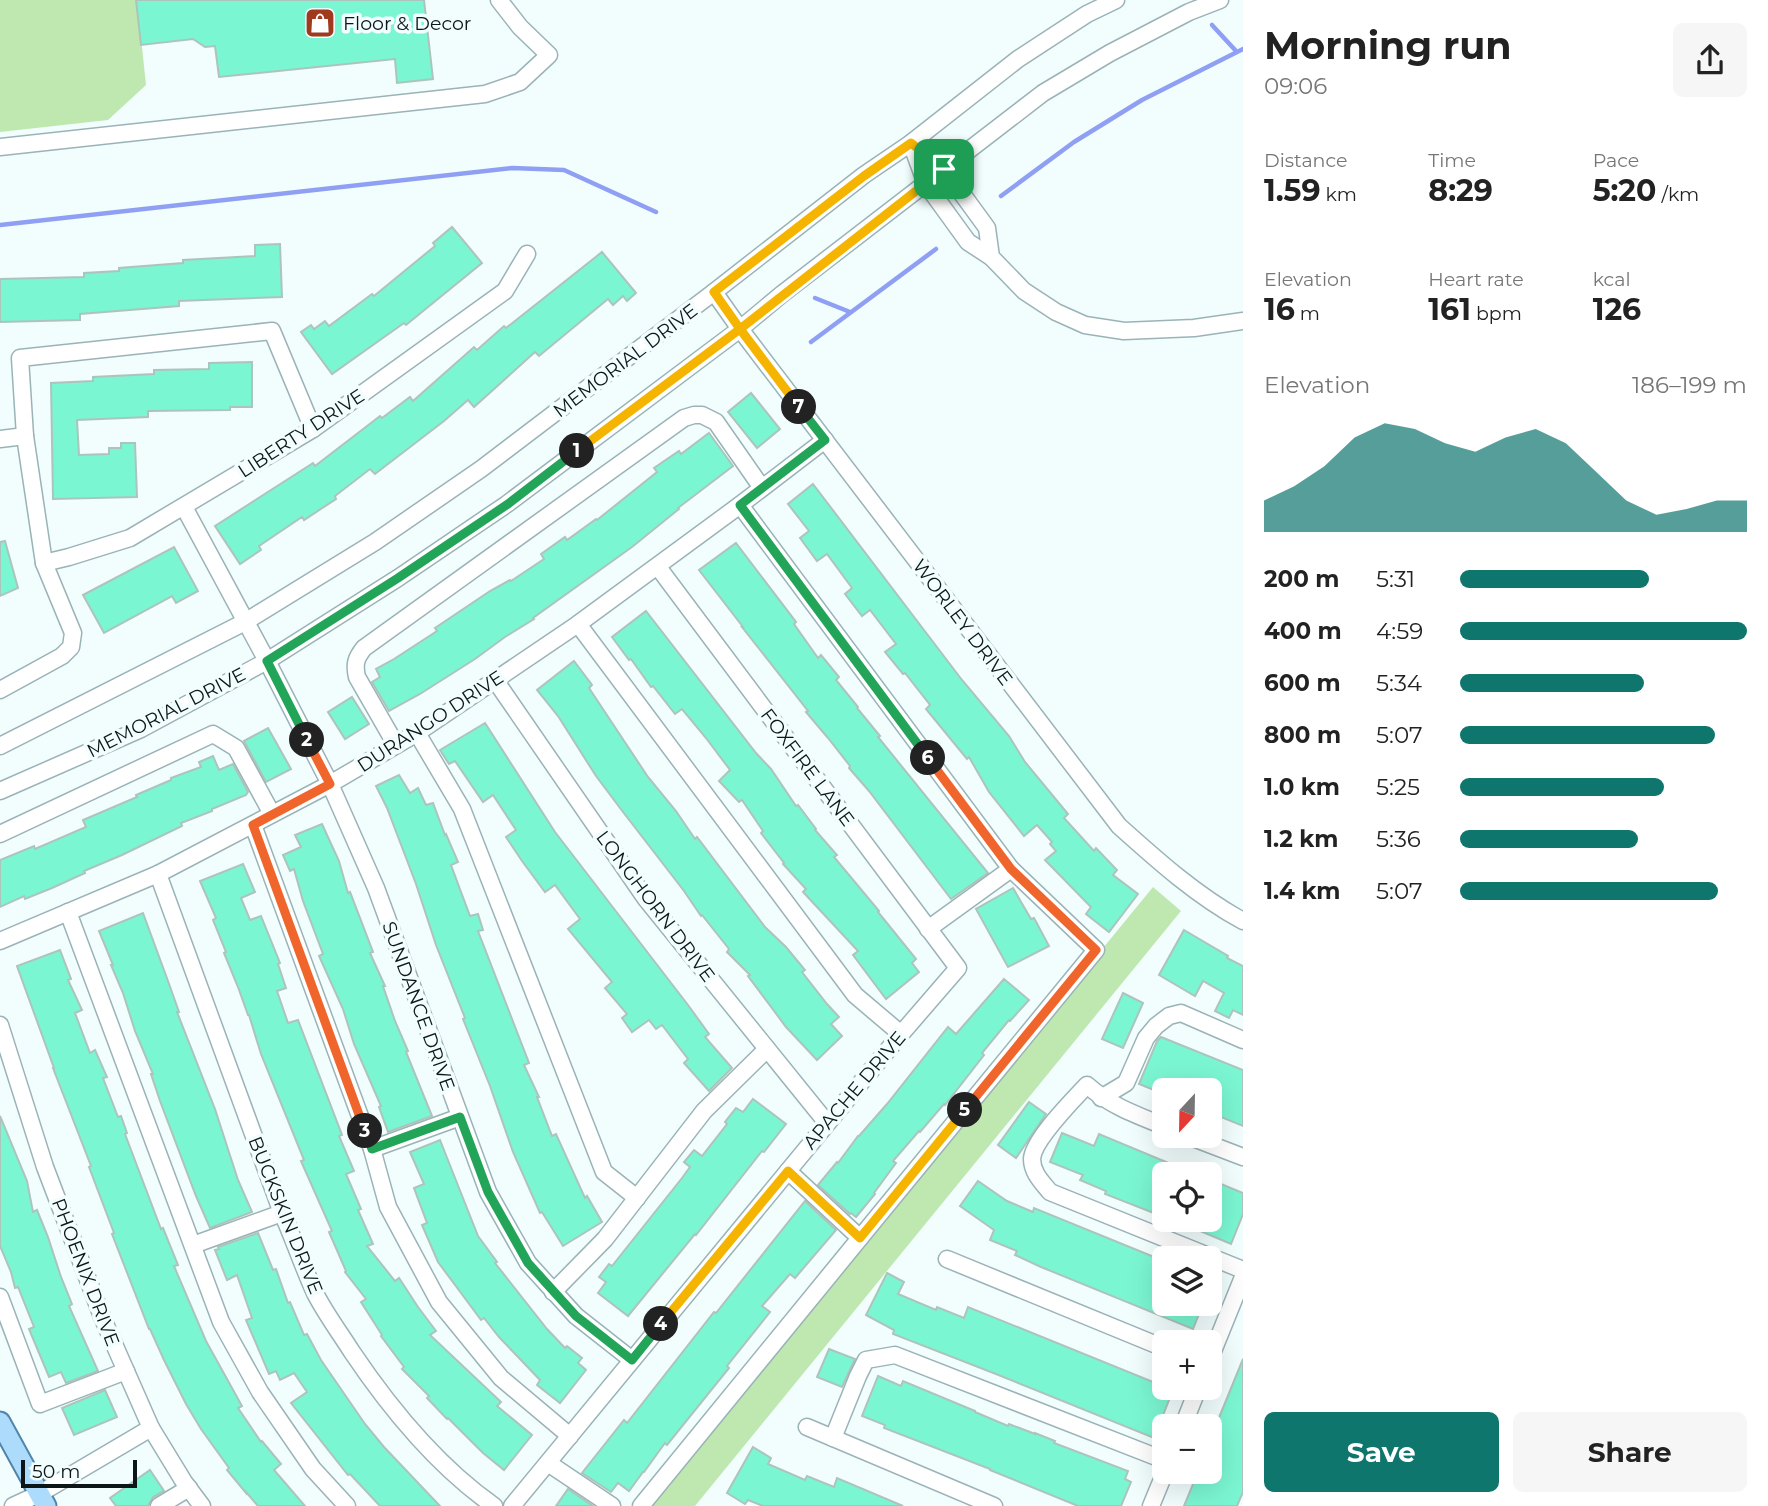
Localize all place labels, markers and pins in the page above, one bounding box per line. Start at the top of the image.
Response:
shop icon: Floor & Decor [303,6,337,40]
place label: Floor & Decor [343,12,471,35]
pin [914,139,974,199]
pin: 7 [782,390,816,424]
pin: 1 [560,434,594,468]
pin: 2 [290,722,324,758]
pin: 6 [911,740,946,776]
pin: 5 [948,1092,982,1128]
pin: 3 [348,1114,382,1148]
pin: 4 [644,1306,678,1342]

